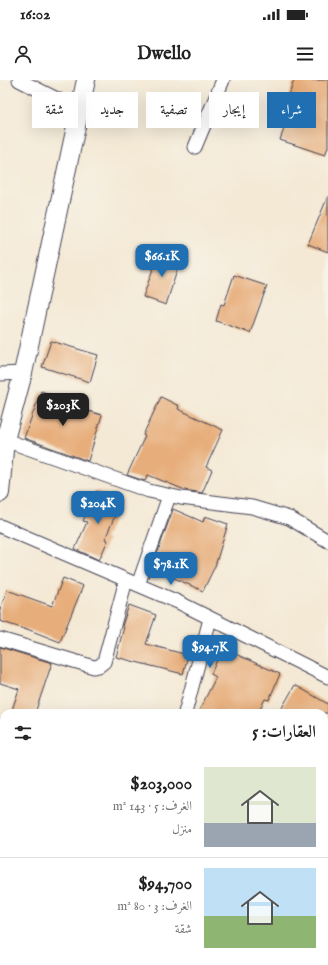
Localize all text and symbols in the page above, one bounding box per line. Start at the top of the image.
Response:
text: 16:02 [20,5,50,24]
icon: person [12,43,34,65]
text: Dwello [137,43,191,66]
icon: menu [294,43,316,65]
chip: شقة [32,92,78,128]
chip: جديد [86,92,138,128]
chip: تصفية [146,92,201,128]
chip: إيجار [209,92,259,128]
chip: شراء [267,92,316,128]
pin: $66.1K [129,244,195,278]
text: $66.1K [144,248,180,265]
pin: $203K [35,393,91,427]
text: $203K [46,397,80,414]
pin: $204K [70,491,126,525]
text: $204K [80,495,116,512]
pin: $78.1K [138,552,204,586]
text: $78.1K [153,556,189,573]
pin: $94.7K [177,635,243,669]
text: $94.7K [191,639,229,656]
icon: filters [12,722,34,744]
text: العقارات: 5 [252,722,316,743]
text: $203,000 [130,774,192,795]
icon: home [236,783,284,831]
text: الغرف: 5 · 143 m² [113,798,192,815]
text: منزل [172,821,192,838]
text: $94,700 [138,874,192,895]
icon: home [236,884,284,932]
text: الغرف: 3 · 80 m² [117,898,192,915]
text: شقة [175,921,192,938]

